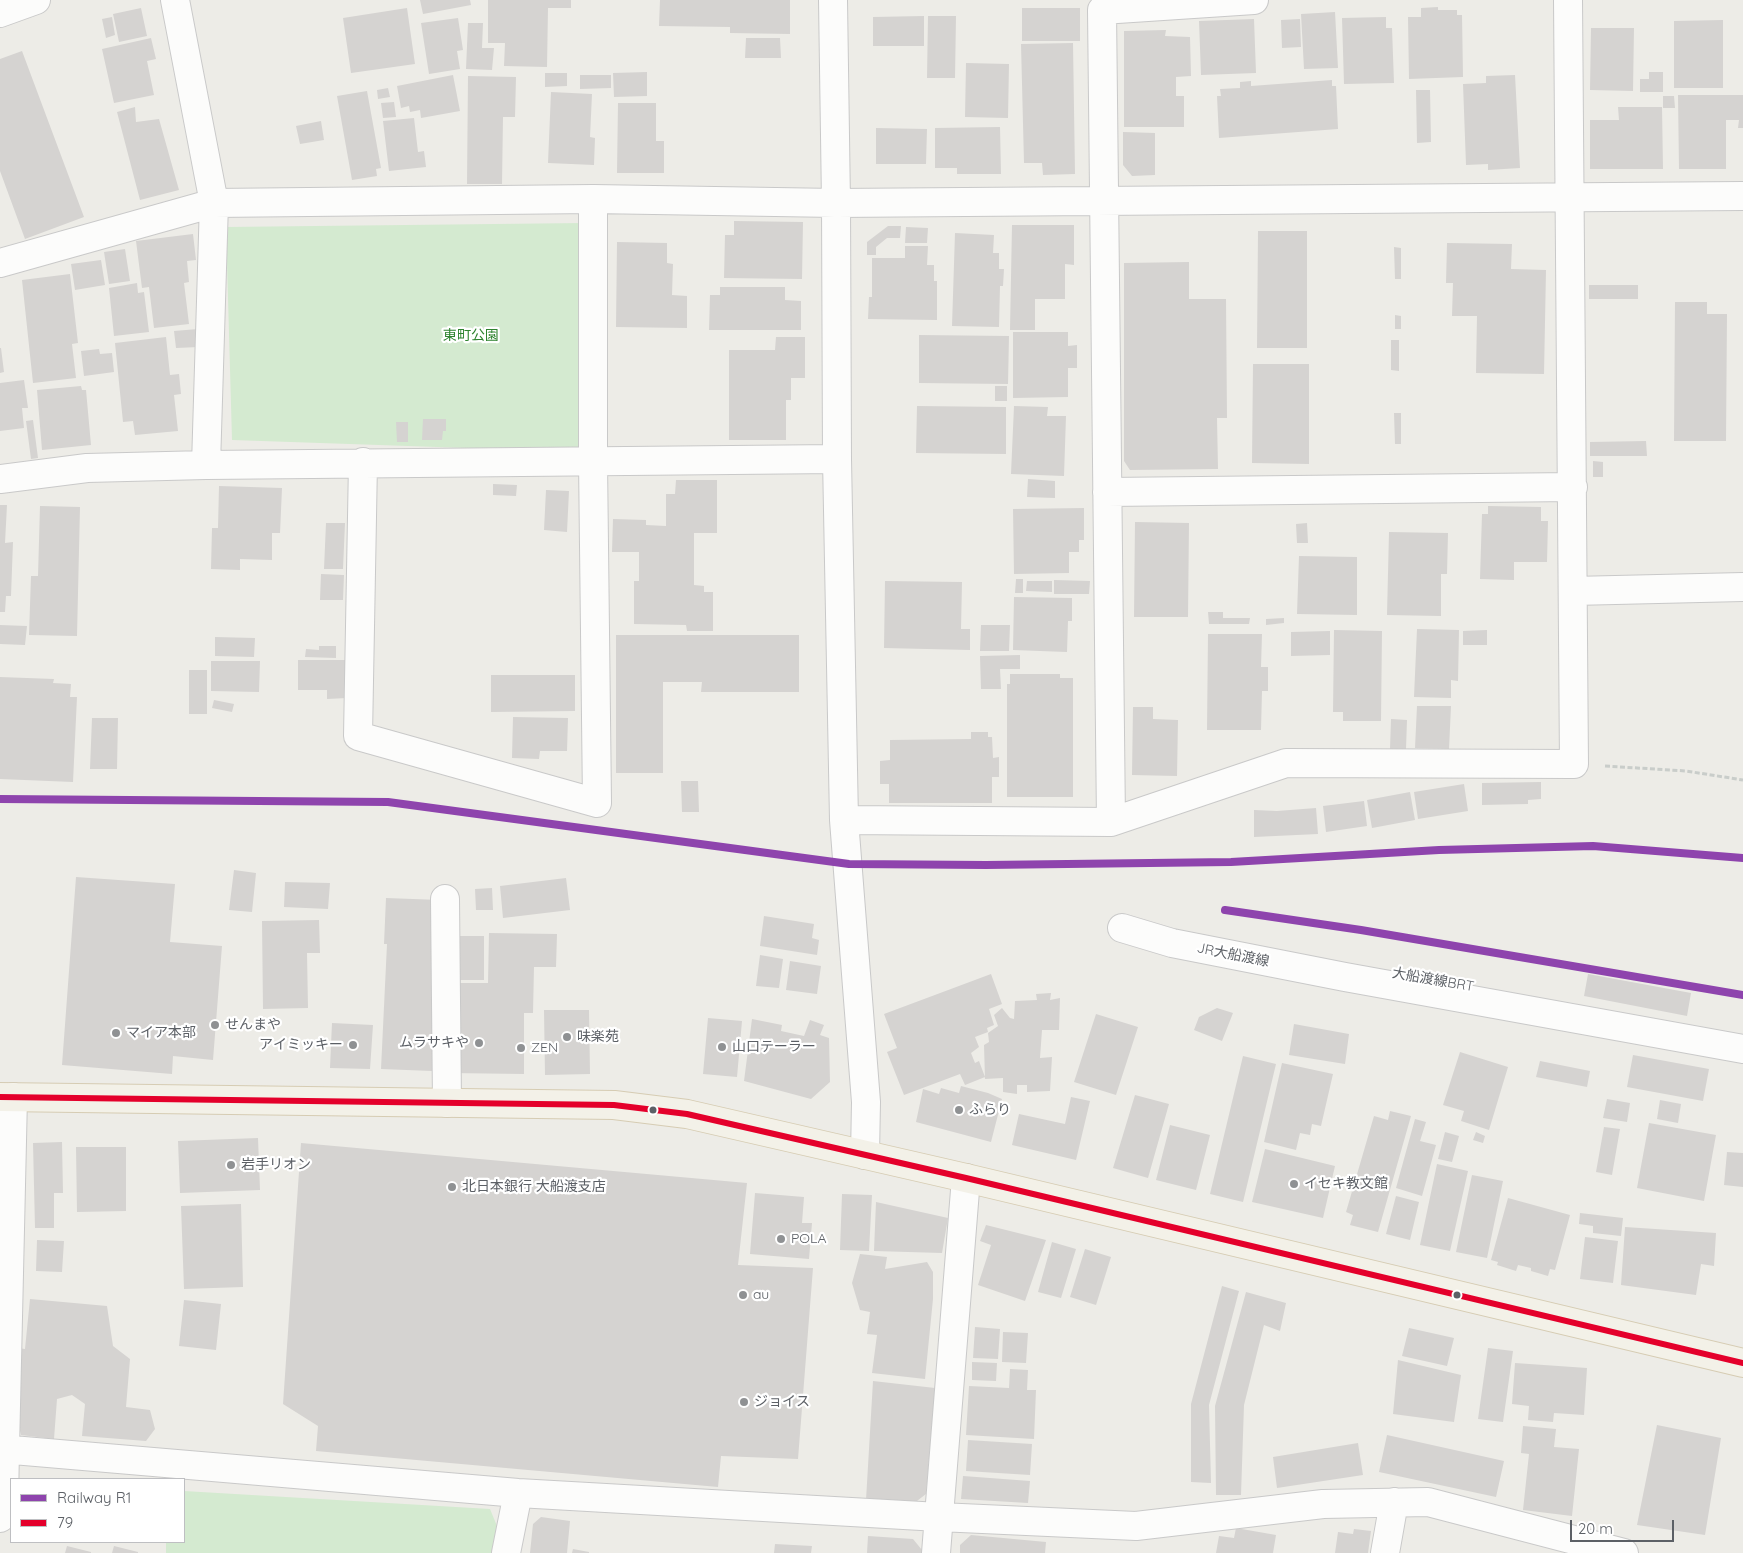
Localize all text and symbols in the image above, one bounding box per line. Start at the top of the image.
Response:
park label: 東町公園 [443,328,499,344]
street label: JR大船渡線 [1195,940,1271,970]
street label: 大船渡線BRT [1391,965,1475,995]
place label: せんまや [225,1017,281,1033]
marker: せんまや [209,1019,221,1031]
place label: マイア本部 [126,1025,196,1041]
marker: マイア本部 [110,1027,122,1039]
place label: 味楽苑 [577,1029,619,1045]
marker: 味楽苑 [561,1031,573,1043]
place label: ムラサキや [399,1035,469,1051]
place label: アイミッキー [259,1037,343,1053]
marker: ムラサキや [473,1037,485,1049]
marker: アイミッキー [347,1039,359,1051]
place label: 山口テーラー [732,1039,816,1055]
place label: ZEN [531,1040,558,1056]
marker: 山口テーラー [716,1041,728,1053]
marker: ZEN [515,1042,527,1054]
place label: ふらり [969,1102,1011,1118]
marker: ふらり [953,1104,965,1116]
unlabelled marker [648,1105,658,1115]
place label: 岩手リオン [241,1157,311,1173]
marker: 岩手リオン [225,1159,237,1171]
place label: イセキ教文館 [1304,1176,1388,1192]
marker: イセキ教文館 [1288,1178,1300,1190]
place label: 北日本銀行 大船渡支店 [462,1179,606,1195]
marker: 北日本銀行 大船渡支店 [446,1181,458,1193]
place label: POLA [791,1231,827,1247]
marker: POLA [775,1233,787,1245]
place label: au [753,1287,769,1303]
marker: au [737,1289,749,1301]
unlabelled marker [1452,1290,1462,1300]
place label: ジョイス [754,1394,810,1410]
marker: ジョイス [738,1396,750,1408]
legend [10,1478,185,1543]
text: Railway R1 [57,1488,131,1507]
scale bar [1573,1510,1677,1542]
text: 79 [57,1513,73,1532]
text: 20 m [1578,1519,1613,1538]

